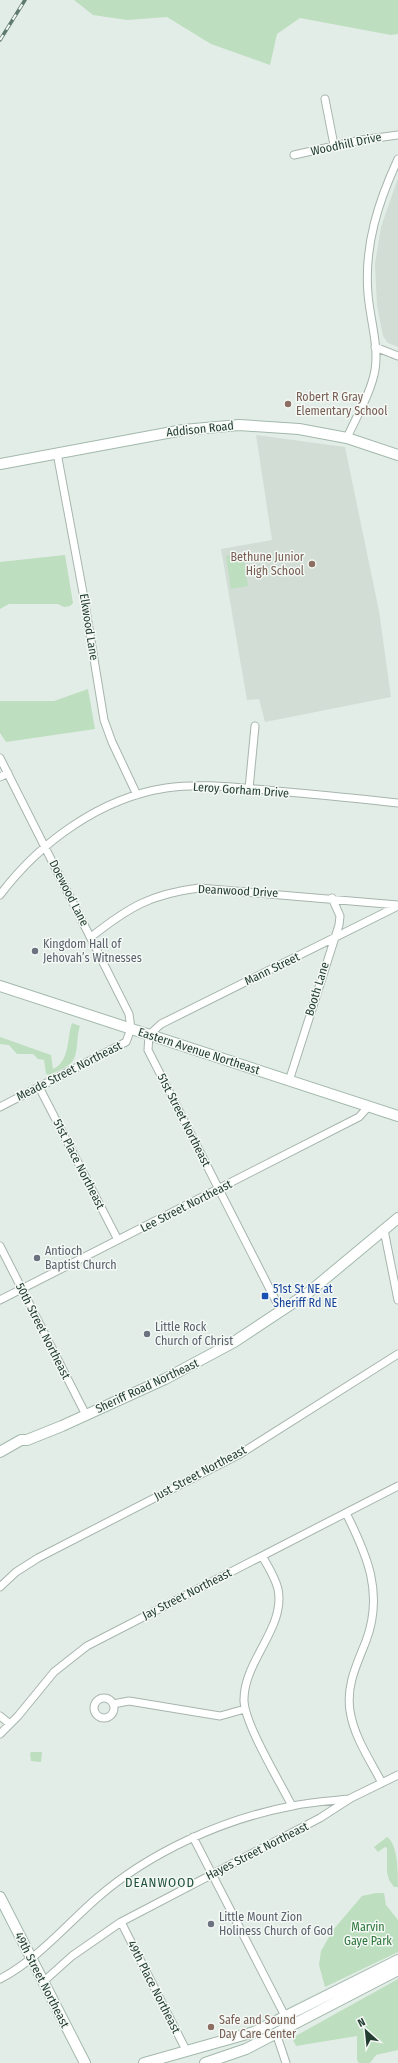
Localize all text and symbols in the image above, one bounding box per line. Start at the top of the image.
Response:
street label: Woodhill Drive [309,130,383,158]
place label: Robert R Gray Elementary School [296,390,387,418]
marker: Robert R Gray Elementary School [283,399,293,409]
street label: Addison Road [166,419,234,439]
place label: Bethune Junior High School [231,550,305,578]
marker: Bethune Junior High School [307,559,317,569]
street label: Elkwood Lane [77,593,101,661]
street label: Leroy Gorham Drive [192,780,290,800]
street label: Doewood Lane [46,858,92,928]
street label: Deanwood Drive [198,882,278,900]
place label: Kingdom Hall of Jehovah’s Witnesses [43,937,142,965]
marker: Kingdom Hall of Jehovah’s Witnesses [30,946,40,956]
street label: Mann Street [242,950,302,988]
street label: Booth Lane [302,960,332,1018]
street label: Eastern Avenue Northeast [136,1025,262,1077]
street label: Meade Street Northeast [14,1038,124,1104]
street label: 51st Street Northeast [154,1071,214,1169]
street label: 51st Place Northeast [50,1117,108,1211]
street label: Lee Street Northeast [138,1177,234,1235]
place label: Antioch Baptist Church [45,1244,117,1272]
marker: Antioch Baptist Church [32,1253,42,1263]
street label: 50th Street Northeast [13,1281,73,1381]
place label: 51st St NE at Sheriff Rd NE [273,1282,337,1310]
marker: 51st St NE at Sheriff Rd NE [260,1291,270,1301]
place label: Little Rock Church of Christ [155,1320,233,1348]
marker: Little Rock Church of Christ [142,1329,152,1339]
street label: Sheriff Road Northeast [93,1356,201,1416]
street label: Just Street Northeast [151,1443,249,1503]
street label: Jay Street Northeast [140,1565,234,1623]
street label: Hayes Street Northeast [203,1819,311,1883]
district label: DEANWOOD [125,1875,195,1890]
place label: Little Mount Zion Holiness Church of God [219,1910,333,1938]
marker: Little Mount Zion Holiness Church of God [206,1919,216,1929]
park label: Marvin Gaye Park [344,1920,392,1948]
street label: 49th Street Northeast [12,1930,72,2030]
street label: 49th Place Northeast [125,1938,183,2036]
north arrow [346,2011,386,2051]
place label: Safe and Sound Day Care Center [219,2013,297,2041]
text: N [356,2015,368,2030]
marker: Safe and Sound Day Care Center [206,2022,216,2032]

